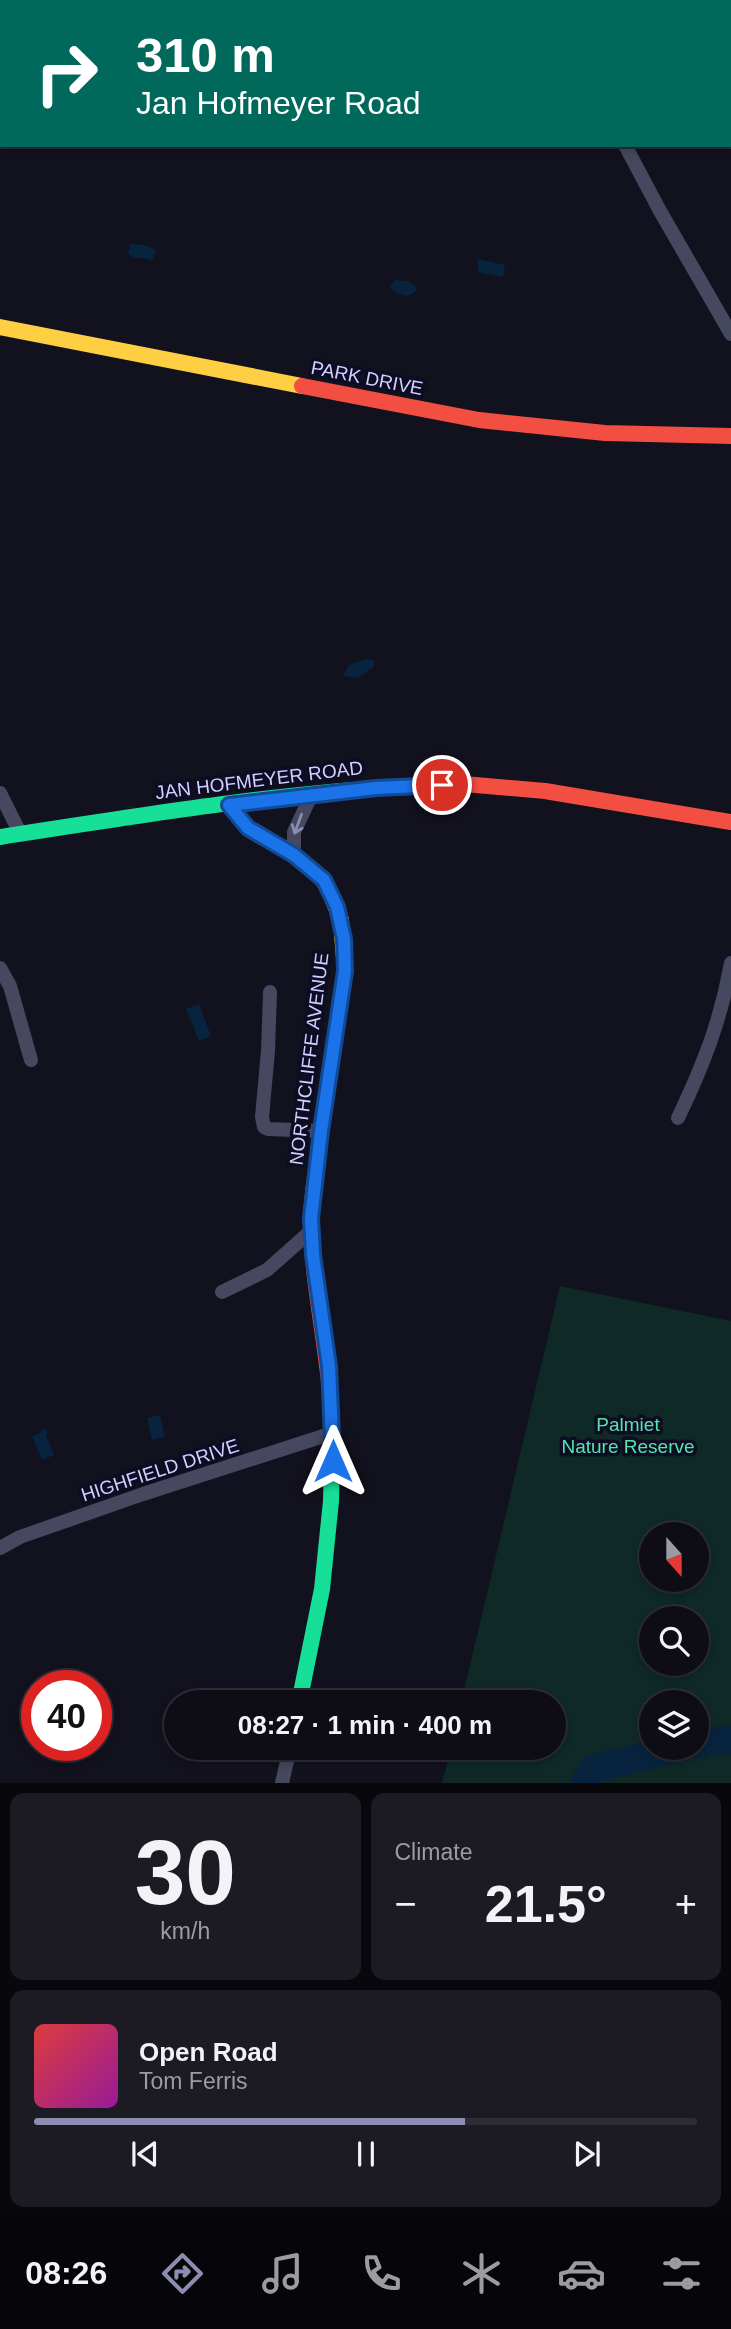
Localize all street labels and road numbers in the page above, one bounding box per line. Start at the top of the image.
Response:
street label: PARK DRIVE [309,357,425,399]
street label: JAN HOFMEYER ROAD [154,757,364,803]
street label: NORTHCLIFFE AVENUE [286,952,332,1166]
street label: HIGHFIELD DRIVE [78,1435,242,1505]

